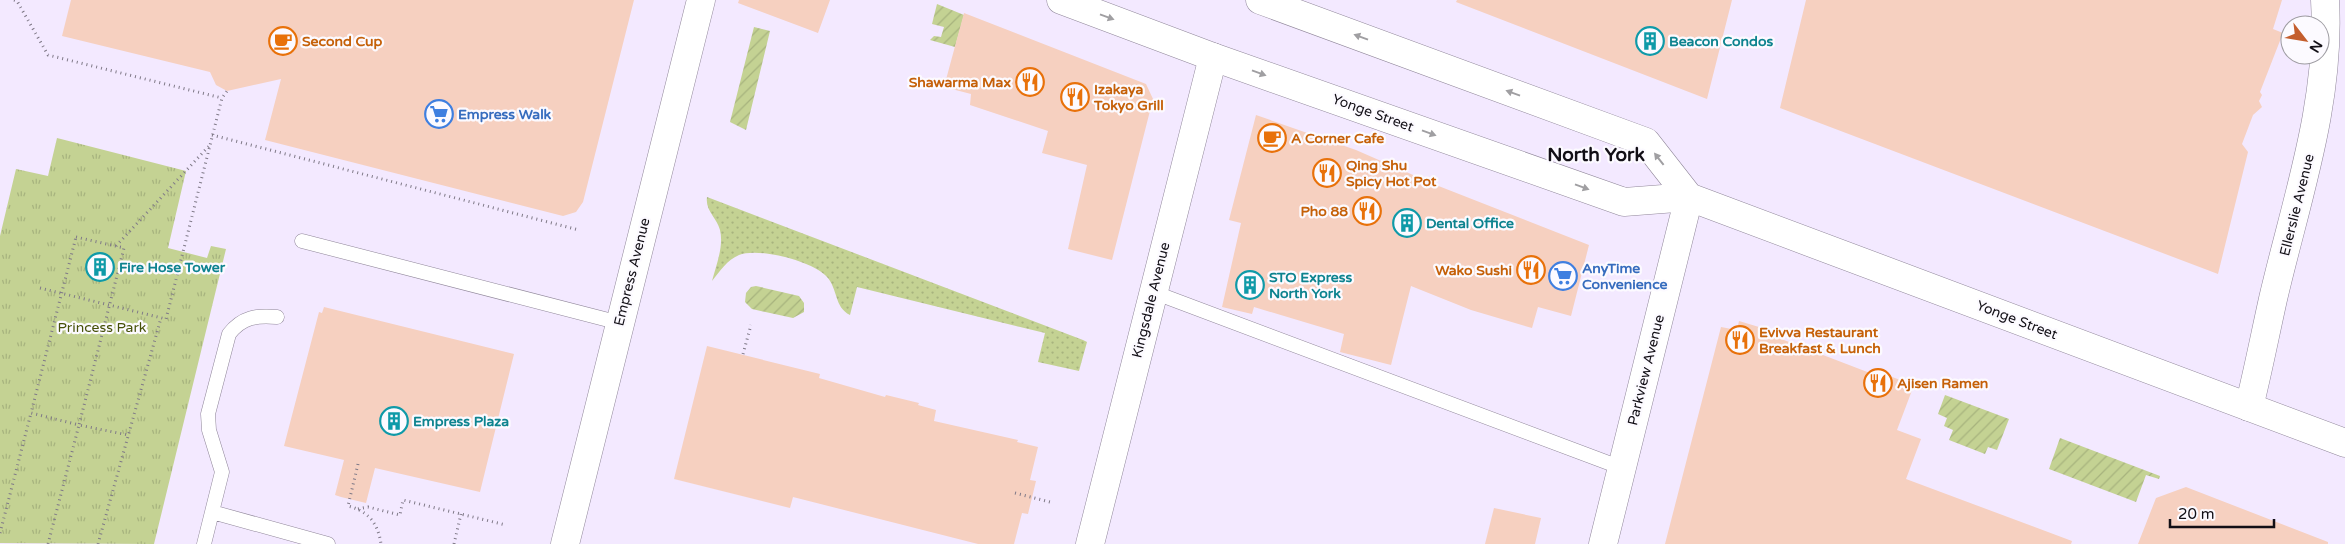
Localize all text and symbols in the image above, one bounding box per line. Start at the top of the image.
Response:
one-way arrow [1099,14,1114,21]
north arrow [2280,15,2330,65]
cafe icon: Second Cup [268,26,298,56]
building icon: Beacon Condos [1635,26,1665,56]
place label: Second Cup [302,33,383,50]
one-way arrow [1353,33,1368,41]
place label: Beacon Condos [1669,33,1773,50]
text: N [2306,37,2326,56]
restaurant icon: Shawarma Max [1015,67,1045,97]
one-way arrow [1252,69,1267,77]
place label: Shawarma Max [909,74,1011,91]
place label: Izakaya Tokyo Grill [1093,81,1164,114]
restaurant icon: Izakaya Tokyo Grill [1060,82,1090,112]
one-way arrow [1506,89,1521,96]
street label: Yonge Street [1330,90,1417,136]
supermarket icon: Empress Walk [424,99,454,129]
place label: Empress Walk [458,106,552,123]
cafe icon: A Corner Cafe [1257,123,1287,153]
one-way arrow [1422,129,1437,137]
place label: A Corner Cafe [1291,130,1384,147]
district label: North York [1547,144,1645,166]
one-way arrow [1654,152,1664,165]
street label: Ellerslie Avenue [2276,152,2318,258]
place label: Qing Shu Spicy Hot Pot [1346,157,1437,190]
restaurant icon: Qing Shu Spicy Hot Pot [1312,158,1342,188]
one-way arrow [1575,184,1590,192]
restaurant icon: Pho 88 [1352,196,1382,226]
place label: Pho 88 [1300,203,1348,220]
building icon: Dental Office [1392,208,1422,238]
place label: Dental Office [1426,215,1514,232]
street label: Empress Avenue [610,216,654,328]
street label: Kingsdale Avenue [1128,240,1174,360]
building icon: Fire Hose Tower [85,252,115,282]
restaurant icon: Wako Sushi [1516,255,1546,285]
place label: Fire Hose Tower [119,259,226,276]
place label: AnyTime Convenience [1582,260,1668,293]
supermarket icon: AnyTime Convenience [1548,261,1578,291]
place label: Wako Sushi [1435,262,1512,279]
place label: STO Express North York [1269,269,1352,302]
building icon: STO Express North York [1235,270,1265,300]
street label: Yonge Street [1974,297,2060,343]
street label: Parkview Avenue [1624,313,1668,427]
park label: Princess Park [58,319,147,336]
place label: Evivva Restaurant Breakfast & Lunch [1759,324,1881,357]
restaurant icon: Evivva Restaurant Breakfast & Lunch [1725,325,1755,355]
restaurant icon: Ajisen Ramen [1863,368,1893,398]
place label: Ajisen Ramen [1897,375,1988,392]
building icon: Empress Plaza [379,406,409,436]
place label: Empress Plaza [413,413,509,430]
scale bar [2170,496,2274,528]
text: 20 m [2178,505,2215,523]

